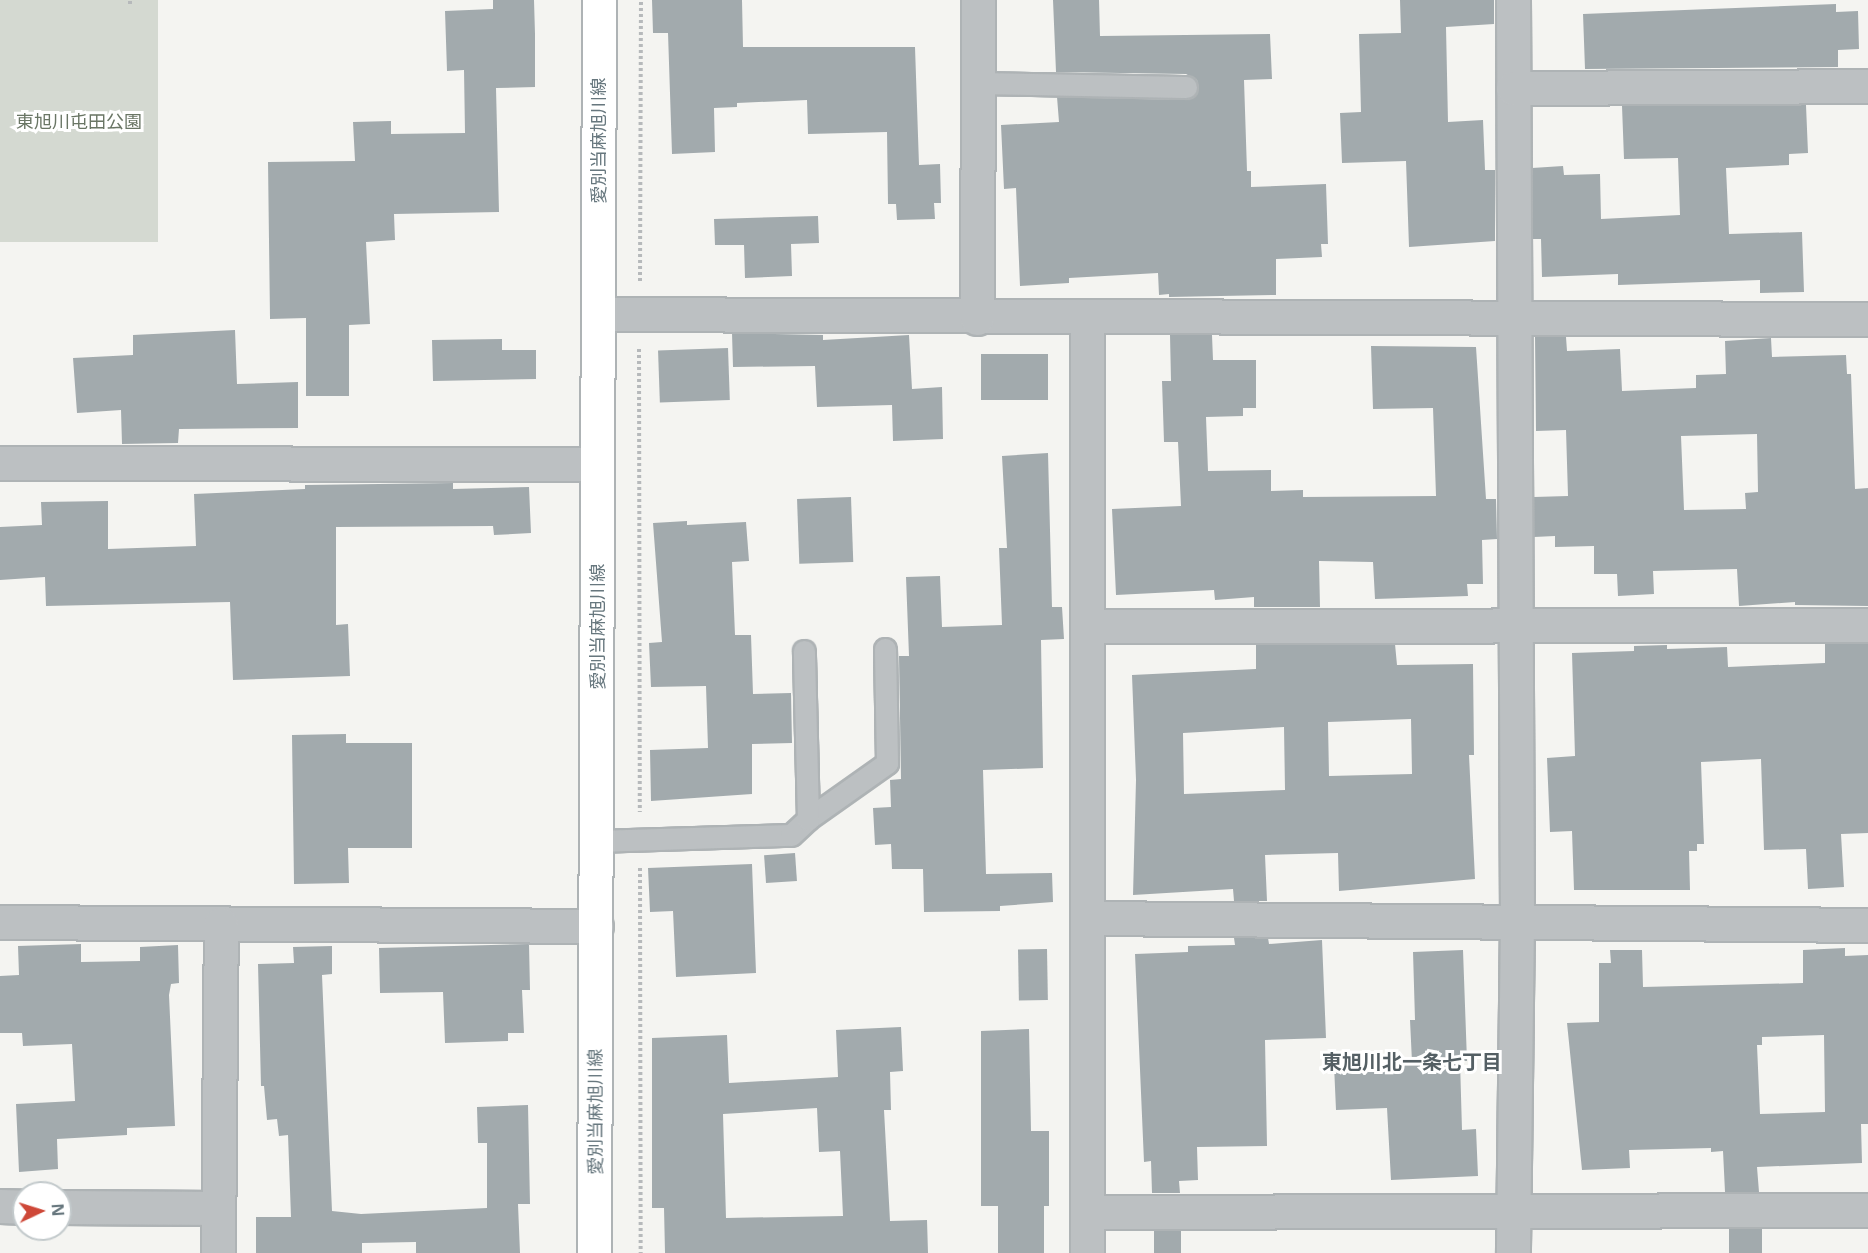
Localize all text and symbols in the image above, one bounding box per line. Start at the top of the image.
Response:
street label: 愛別当麻旭川線 [587,78,609,204]
park label: 東旭川屯田公園 [16,110,142,132]
street label: 愛別当麻旭川線 [586,564,608,690]
street label: 愛別当麻旭川線 [584,1049,606,1175]
district label: 東旭川北一条七丁目 [1322,1049,1502,1073]
north arrow [12,1181,72,1241]
text: N [47,1203,69,1217]

